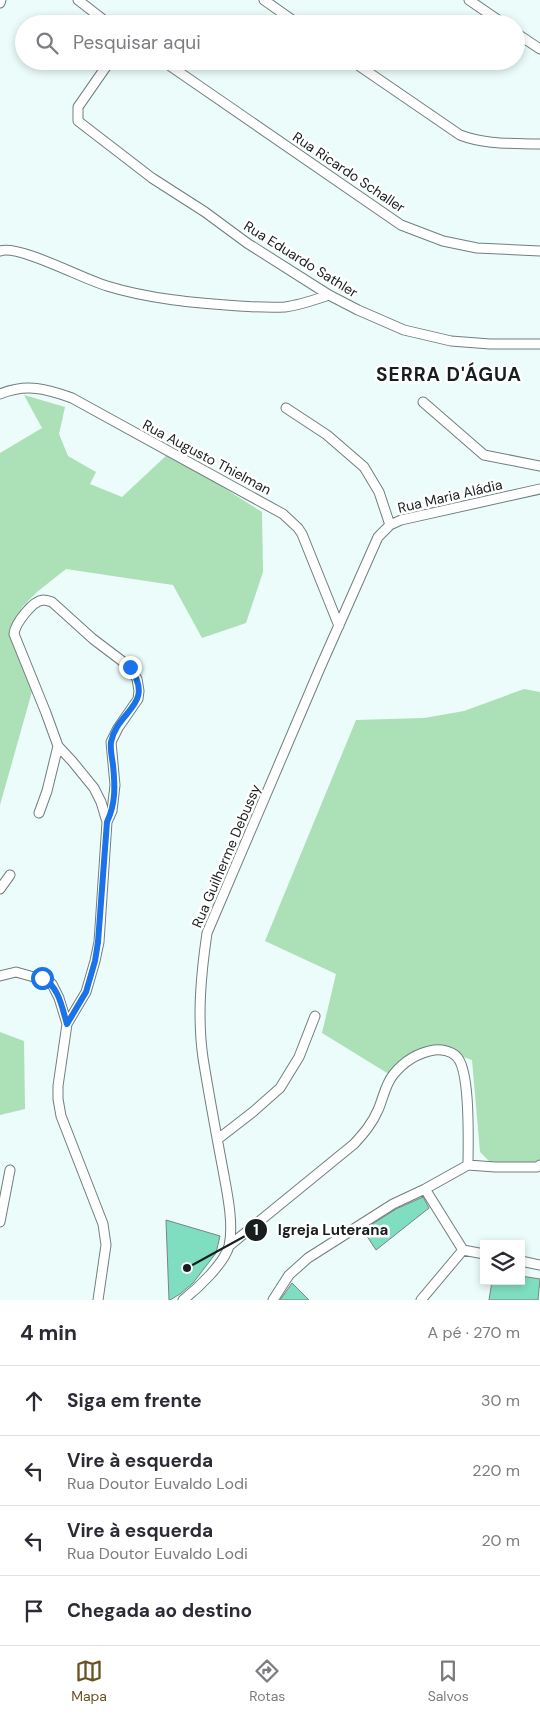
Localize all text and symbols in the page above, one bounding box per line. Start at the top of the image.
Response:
search box [15,15,525,70]
icon: search [33,29,61,57]
text: Pesquisar aqui [73,30,201,55]
street label: Rua Ricardo Schaller [289,128,409,216]
street label: Rua Eduardo Sathler [241,217,361,301]
district label: SERRA D'ÁGUA [376,362,522,387]
street label: Rua Augusto Thielman [140,415,274,499]
street label: Rua Maria Aládia [396,475,504,517]
route end [119,656,142,679]
street label: Rua Guilherme Debussy [188,781,264,930]
route start [31,967,54,990]
callout: Igreja Luterana [243,1215,398,1245]
text: 1 [253,1220,259,1240]
text: Igreja Luterana [278,1220,388,1240]
map controls [480,1240,525,1285]
button: layers [480,1240,525,1285]
text: 4 min [20,1319,77,1347]
text: A pé · 270 m [428,1322,520,1343]
icon: ahead [20,1387,48,1415]
text: Siga em frente [67,1388,202,1413]
text: 30 m [481,1390,520,1411]
text: Vire à esquerda [67,1448,213,1473]
icon: left [20,1457,48,1485]
text: 220 m [472,1460,520,1481]
text: Rua Doutor Euvaldo Lodi [67,1473,248,1494]
text: Vire à esquerda [67,1518,213,1543]
icon: left [20,1527,48,1555]
text: 20 m [481,1530,520,1551]
text: Rua Doutor Euvaldo Lodi [67,1543,248,1564]
icon: arrive [20,1597,48,1625]
text: Chegada ao destino [67,1598,252,1623]
tab: Mapa [71,1657,107,1705]
tab: Rotas [249,1657,285,1705]
tab: Salvos [428,1657,469,1705]

